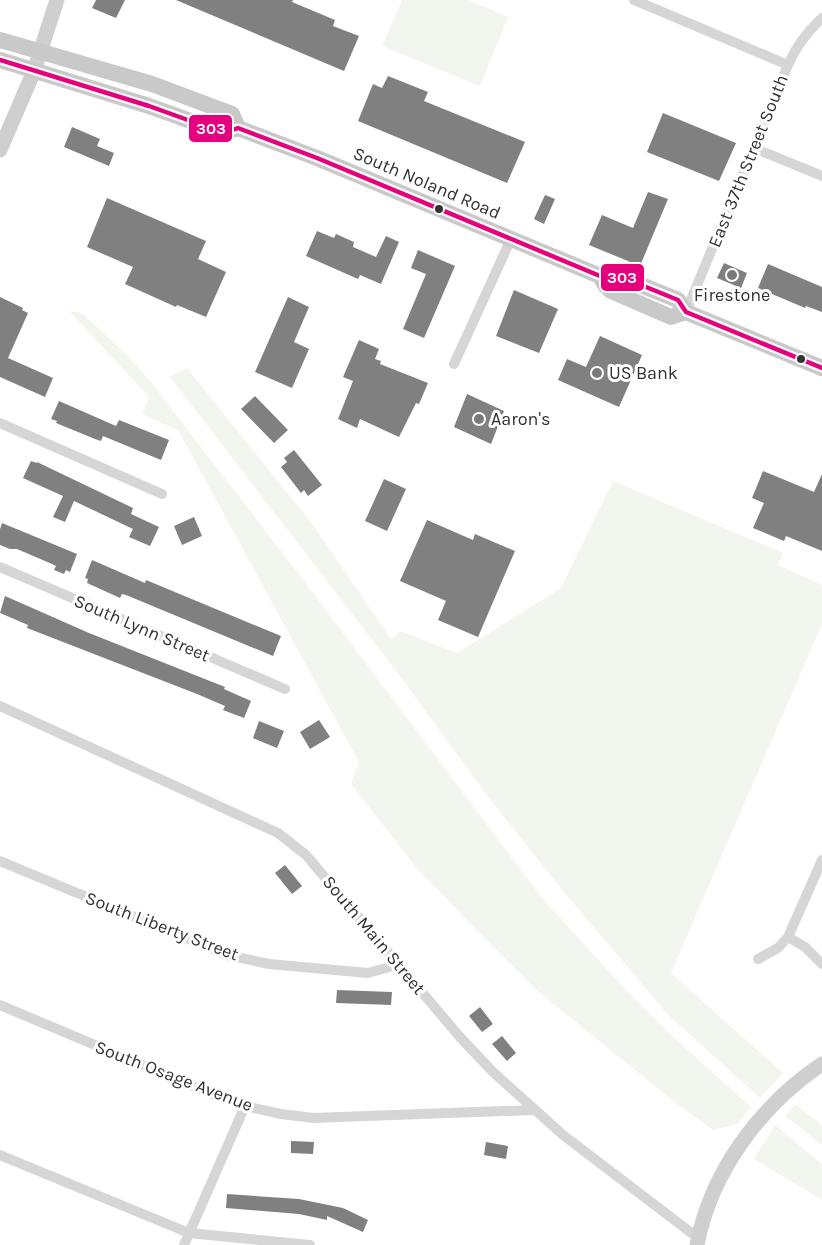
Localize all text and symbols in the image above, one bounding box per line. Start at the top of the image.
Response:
street label: East 37th Street South [703,71,793,251]
line badge: 303 [188,114,233,143]
text: 303 [196,119,226,138]
street label: South Noland Road [350,142,504,224]
unlabelled marker [433,203,445,215]
line badge: 303 [600,263,645,292]
text: 303 [607,268,637,287]
marker: Firestone [725,268,739,282]
place label: Firestone [694,284,770,306]
unlabelled marker [795,353,807,365]
place label: US Bank [609,362,678,384]
marker: US Bank [590,366,604,380]
place label: Aaron's [491,408,550,430]
marker: Aaron's [472,412,486,426]
street label: South Lynn Street [71,590,213,667]
street label: South Main Street [318,871,430,999]
street label: South Liberty Street [82,887,242,965]
street label: South Osage Avenue [92,1036,256,1116]

